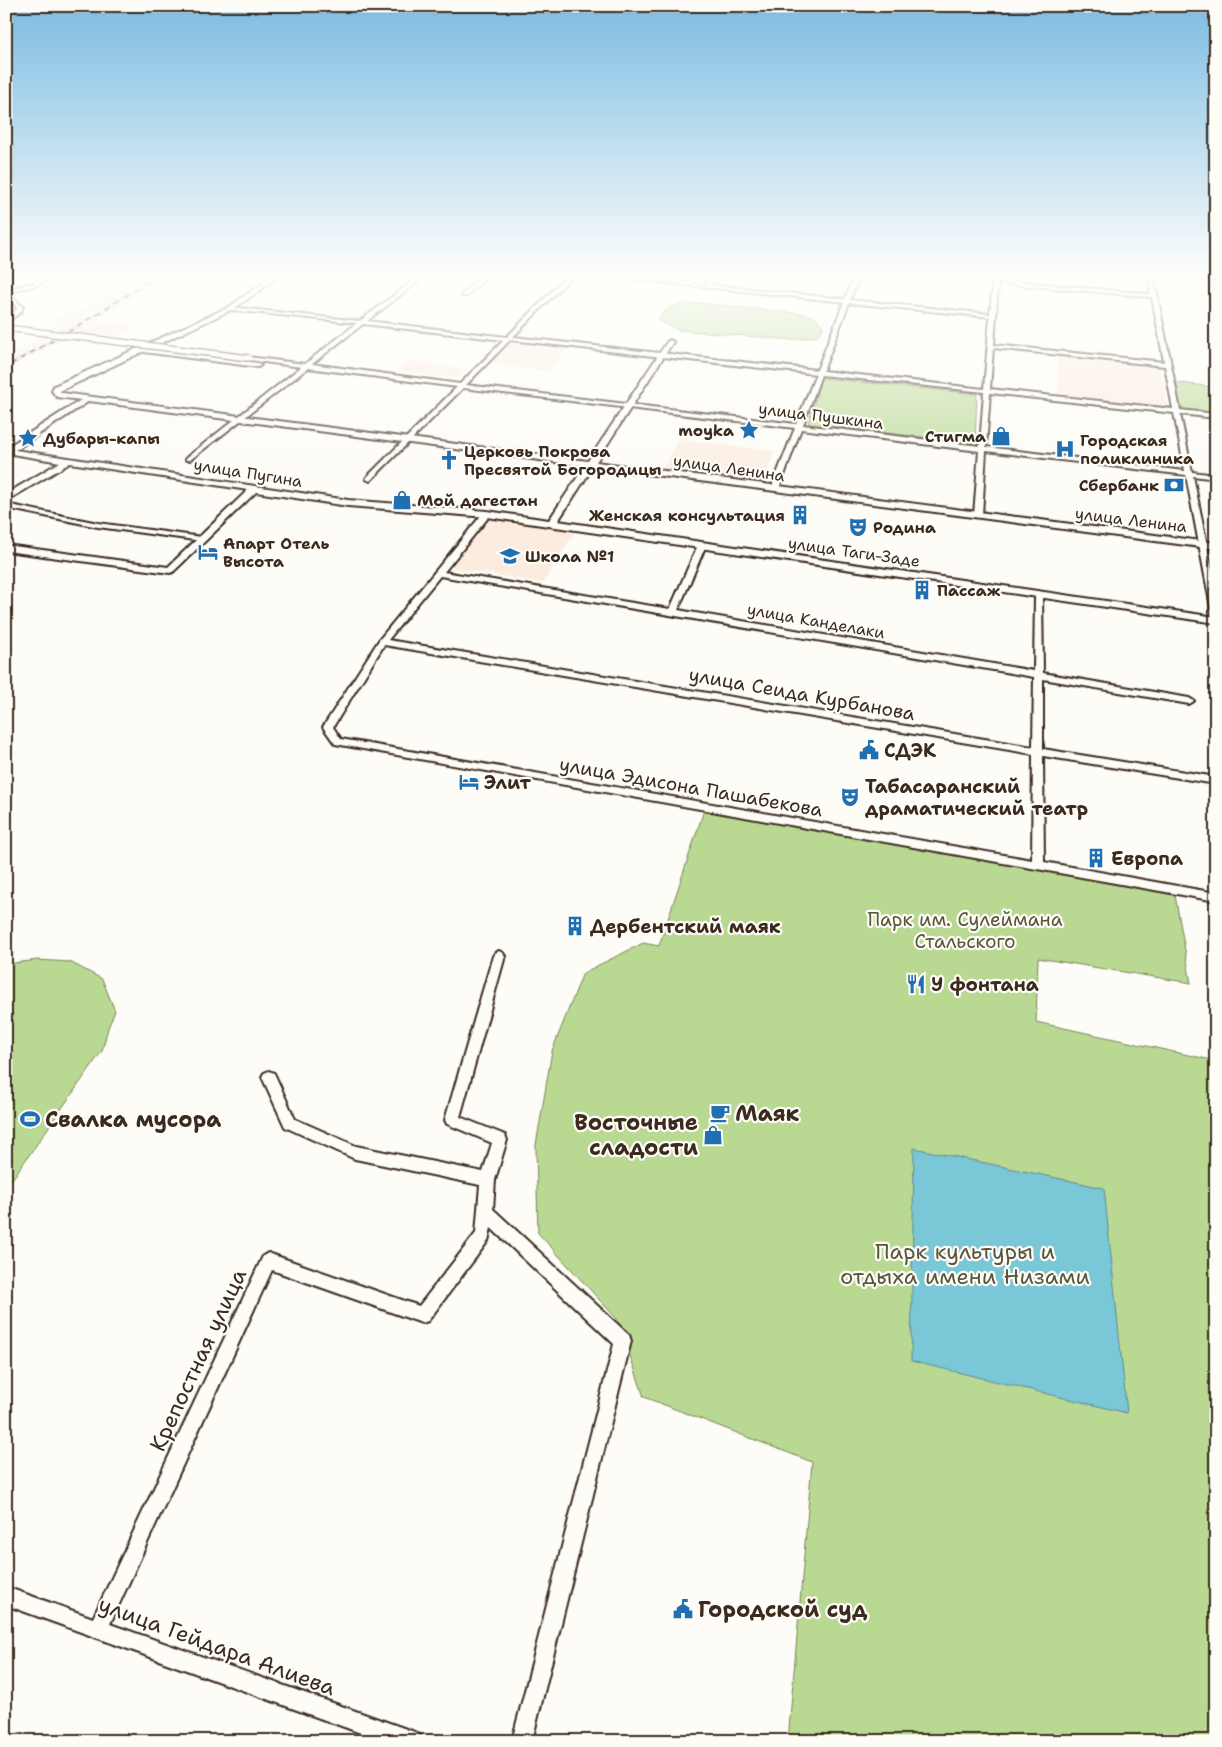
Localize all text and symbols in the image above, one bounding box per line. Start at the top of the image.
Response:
street label: улица Пушкина [757,398,885,434]
place icon: moyka [738,419,760,441]
place label: moyka [678,420,734,441]
shop icon: Стигма [990,425,1012,447]
place label: Стигма [925,426,986,447]
place icon: Дубары-капы [17,427,39,449]
place label: Дубары-капы [43,428,160,449]
place label: Городская поликлиника [1080,430,1194,469]
hospital icon: Городская поликлиника [1054,438,1076,460]
place label: Церковь Покрова Пресвятой Богородицы [464,441,662,480]
church icon: Церковь Покрова Пресвятой Богородицы [438,449,460,471]
street label: улица Ленина [672,450,786,486]
street label: улица Пугина [192,454,304,492]
bank icon: Сбербанк [1163,474,1185,496]
place label: Сбербанк [1079,475,1159,496]
shop icon: Мой дагестан [391,489,413,511]
place label: Мой дагестан [417,490,538,511]
street label: улица Ленина [1074,503,1188,537]
building icon: Женская консультация [789,504,811,526]
place label: Женская консультация [589,505,785,526]
theatre icon: Родина [847,516,869,538]
place label: Родина [873,517,936,538]
street label: улица Таги-Заде [787,532,921,572]
place label: Апарт Отель Высота [223,533,329,572]
hotel icon: Апарт Отель Высота [197,541,219,563]
school or university icon: Школа №1 [499,545,521,567]
place label: Школа №1 [525,546,614,567]
building icon: Пассаж [911,579,933,601]
place label: Пассаж [937,580,1001,601]
street label: улица Канделаки [746,599,886,643]
street label: улица Сеида Курбанова [687,662,917,726]
place label: СДЭК [884,738,936,763]
public building icon: СДЭК [858,739,880,761]
street label: улица Эдисона Пашабекова [557,752,825,823]
place label: Элит [484,770,531,795]
hotel icon: Элит [458,771,480,793]
place label: Табасаранский драматический театр [865,774,1088,821]
theatre icon: Табасаранский драматический театр [839,786,861,808]
place label: Европа [1111,846,1183,871]
building icon: Европа [1085,847,1107,869]
park label: Парк им. Сулеймана Стальского [868,907,1063,954]
place label: Дербентский маяк [590,914,781,939]
building icon: Дербентский маяк [564,915,586,937]
place label: У фонтана [931,972,1039,997]
restaurant icon: У фонтана [905,973,927,995]
place label: Маяк [735,1099,800,1128]
cafe icon: Маяк [709,1102,731,1124]
place label: Свалка мусора [45,1105,221,1134]
sports icon: Свалка мусора [19,1108,41,1130]
place label: Восточные сладости [574,1108,698,1162]
shop icon: Восточные сладости [702,1124,724,1146]
park label: Парк культуры и отдыха имени Низами [840,1237,1090,1291]
street label: Крепостная улица [143,1264,253,1456]
street label: улица Гейдара Алиева [95,1590,340,1702]
place label: Городской суд [698,1595,868,1624]
public building icon: Городской суд [672,1598,694,1620]

